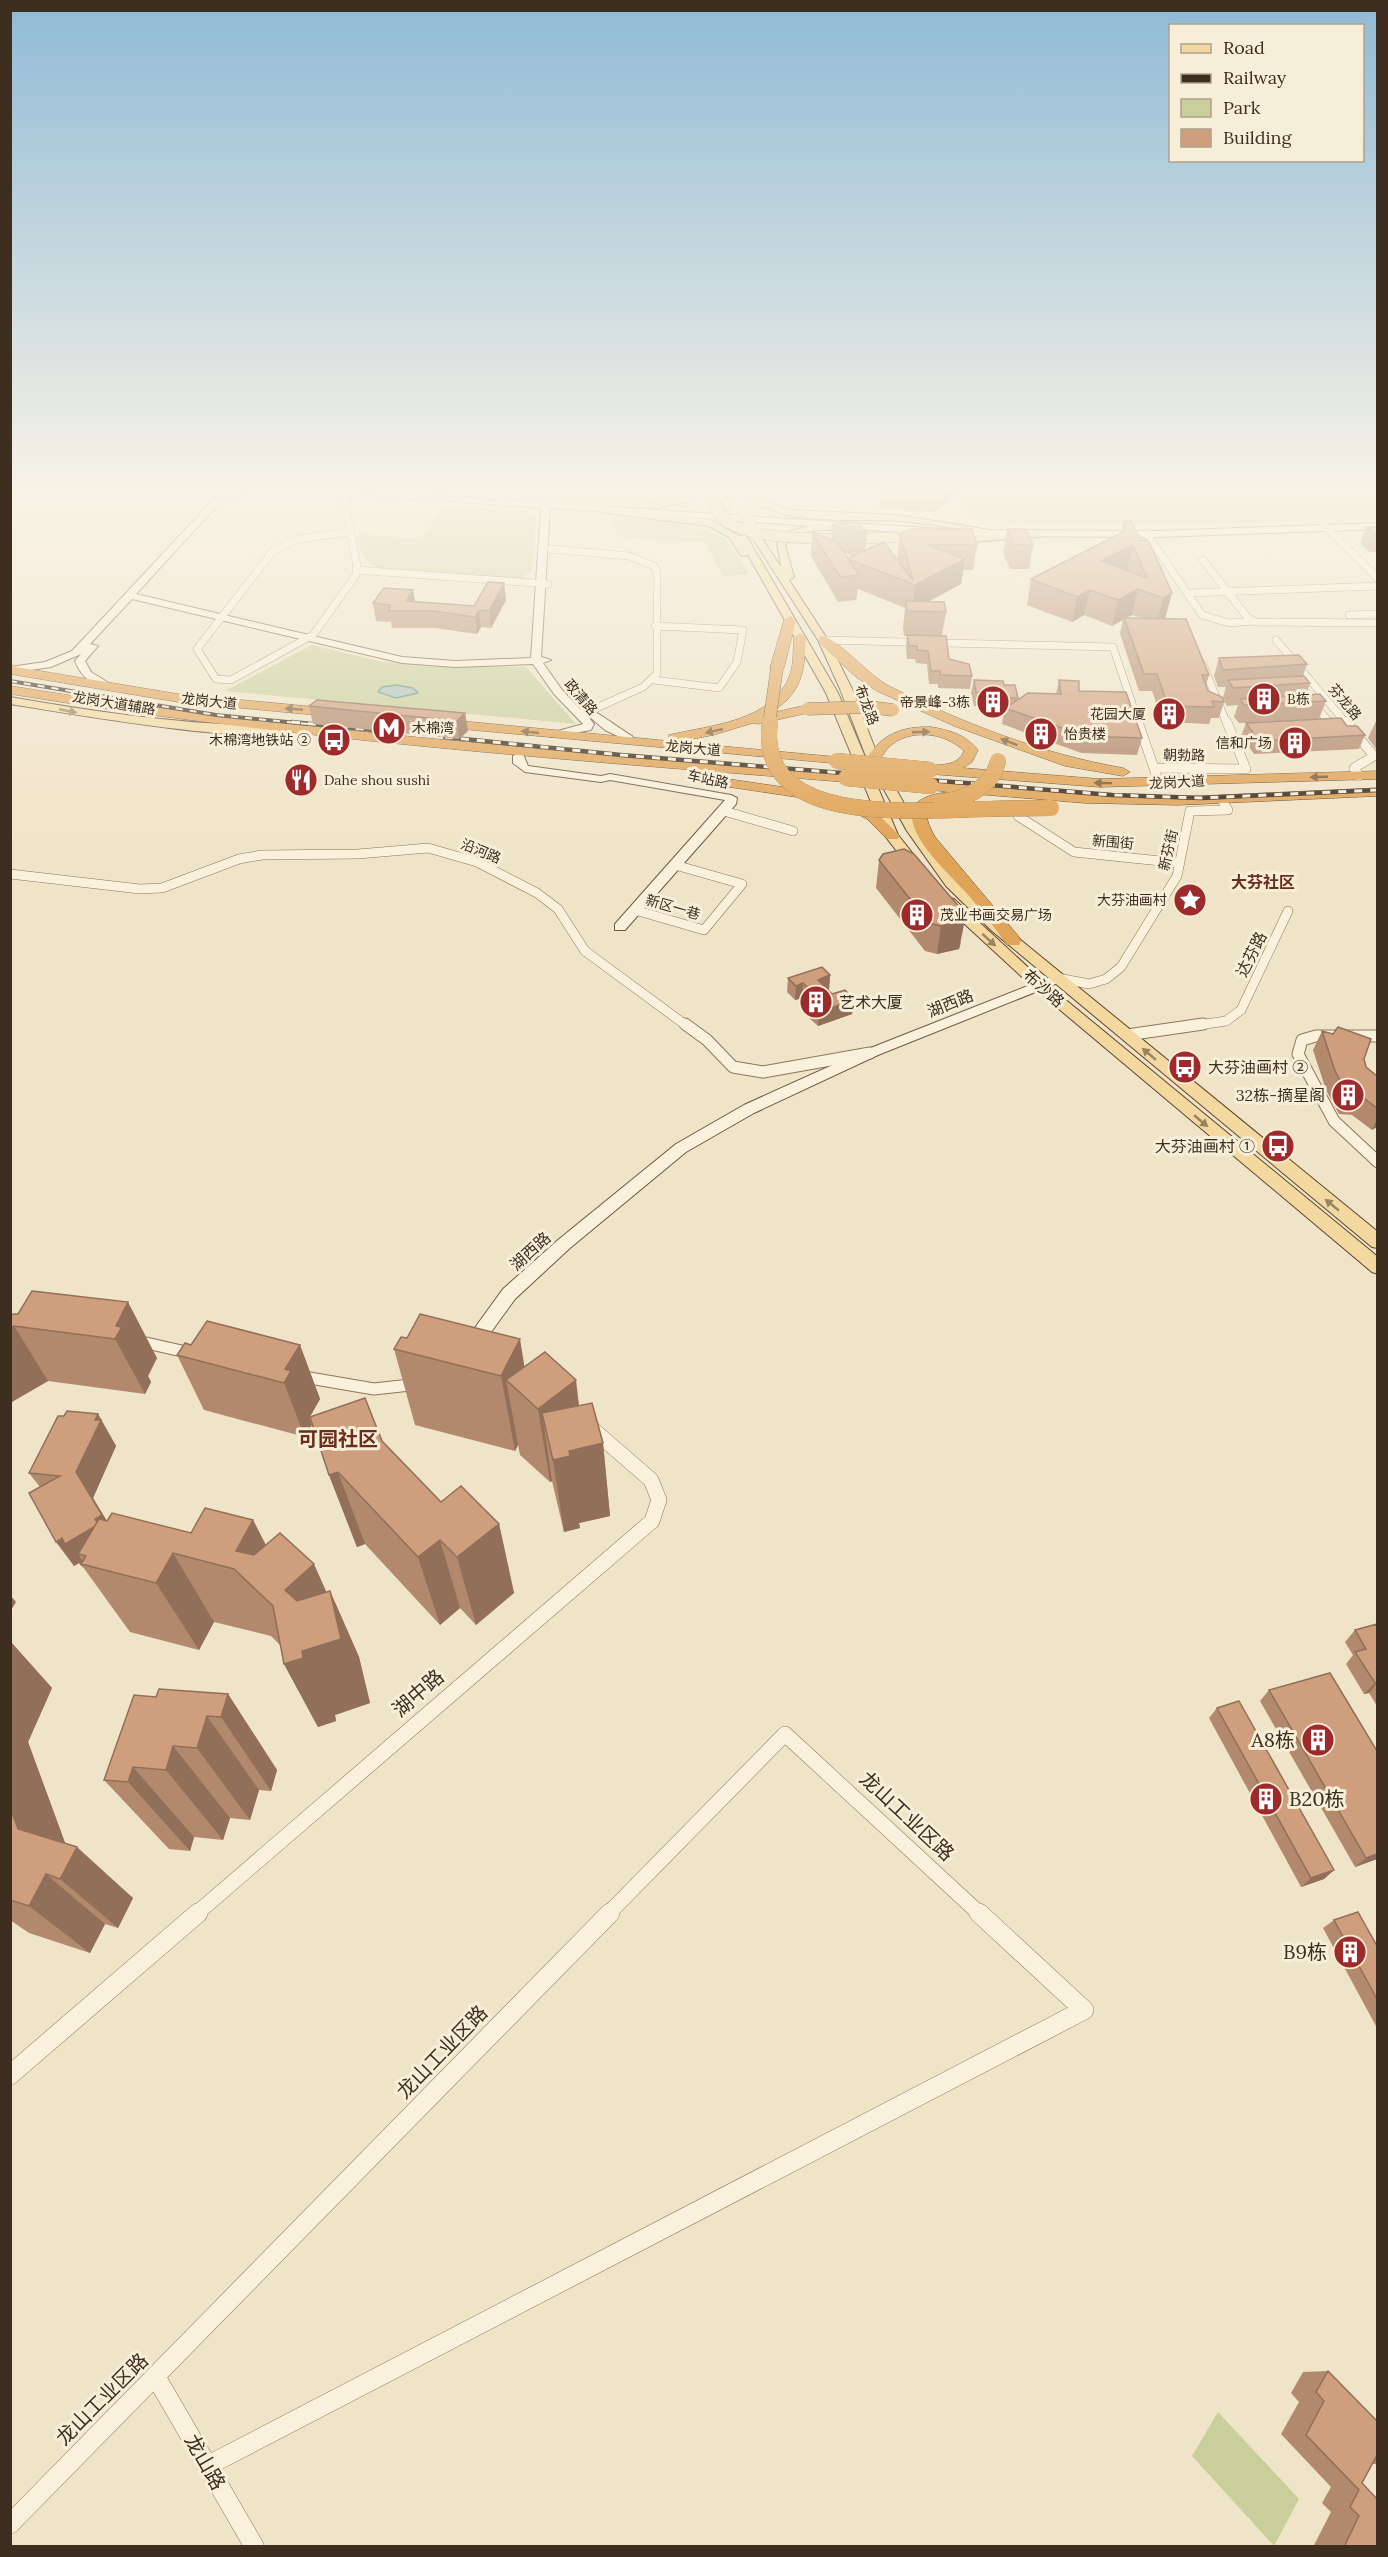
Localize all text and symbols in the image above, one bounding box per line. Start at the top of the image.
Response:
legend [1169,24,1364,162]
text: Road [1223,36,1265,59]
text: Railway [1223,66,1287,89]
text: Park [1223,96,1261,119]
text: Building [1223,126,1293,149]
street label: 政清路 [560,675,602,719]
street label: 芬龙路 [1325,680,1365,724]
building icon: B栋 [1246,681,1282,717]
street label: 布龙路 [851,682,883,728]
building icon: 帝景峰-3栋 [975,684,1011,720]
street label: 龙岗大道辅路 [71,688,157,718]
street label: 龙岗大道 [180,689,238,713]
place label: B栋 [1287,690,1310,708]
place label: 帝景峰-3栋 [900,693,970,711]
building icon: 花园大厦 [1151,696,1187,732]
one-way arrow [284,704,303,714]
place label: 花园大厦 [1090,705,1146,723]
one-way arrow [59,707,78,716]
metro station icon: 木棉湾 [371,710,407,746]
building icon: 怡贵楼 [1023,716,1059,752]
place label: 木棉湾 [412,719,454,737]
bus stop icon: 木棉湾地铁站 ② [316,722,352,758]
place label: 怡贵楼 [1064,725,1106,743]
building icon: 信和广场 [1277,725,1313,761]
one-way arrow [520,727,539,737]
one-way arrow [704,727,723,737]
one-way arrow [911,728,930,737]
place label: 木棉湾地铁站 ② [209,731,311,749]
place label: 信和广场 [1216,734,1272,752]
street label: 龙岗大道 [664,737,722,759]
one-way arrow [1000,737,1018,747]
street label: 朝勃路 [1163,746,1205,764]
restaurant icon: Dahe shou sushi [283,762,319,798]
street label: 车站路 [686,766,730,792]
place label: Dahe shou sushi [324,771,430,789]
street label: 龙岗大道 [1149,772,1205,792]
one-way arrow [1310,772,1329,782]
one-way arrow [1094,778,1113,788]
street label: 新芬街 [1155,828,1181,872]
street label: 新围街 [1091,831,1135,853]
street label: 沿河路 [458,835,504,867]
district label: 大芬社区 [1231,872,1295,892]
place icon: 大芬油画村 [1172,882,1208,918]
street label: 新区一巷 [644,891,702,923]
place label: 大芬油画村 [1097,891,1167,909]
building icon: 茂业书画交易广场 [899,897,935,933]
place label: 茂业书画交易广场 [940,906,1052,924]
street label: 达芬路 [1231,928,1271,980]
one-way arrow [981,933,996,946]
street label: 布沙路 [1019,965,1069,1011]
building icon: 艺术大厦 [798,984,834,1020]
street label: 湖西路 [924,985,976,1021]
place label: 艺术大厦 [839,992,903,1012]
one-way arrow [1142,1048,1157,1061]
bus stop icon: 大芬油画村 ② [1167,1049,1203,1085]
place label: 大芬油画村 ② [1208,1057,1308,1077]
building icon: 32栋-摘星阁 [1330,1077,1366,1113]
place label: 32栋-摘星阁 [1236,1085,1325,1105]
one-way arrow [1193,1114,1208,1127]
bus stop icon: 大芬油画村 ① [1260,1128,1296,1164]
place label: 大芬油画村 ① [1155,1136,1255,1156]
one-way arrow [1324,1198,1340,1211]
street label: 湖西路 [505,1228,555,1274]
district label: 可园社区 [298,1426,378,1451]
street label: 湖中路 [387,1664,449,1722]
building icon: A8栋 [1300,1722,1336,1758]
place label: A8栋 [1250,1727,1295,1752]
street label: 龙山工业区路 [855,1766,960,1866]
building icon: B20栋 [1248,1781,1284,1817]
place label: B20栋 [1289,1786,1345,1811]
building icon: B9栋 [1332,1934,1368,1970]
place label: B9栋 [1283,1939,1327,1964]
street label: 龙山工业区路 [391,2000,492,2103]
street label: 龙山工业区路 [50,2347,153,2450]
street label: 龙山路 [180,2430,231,2494]

